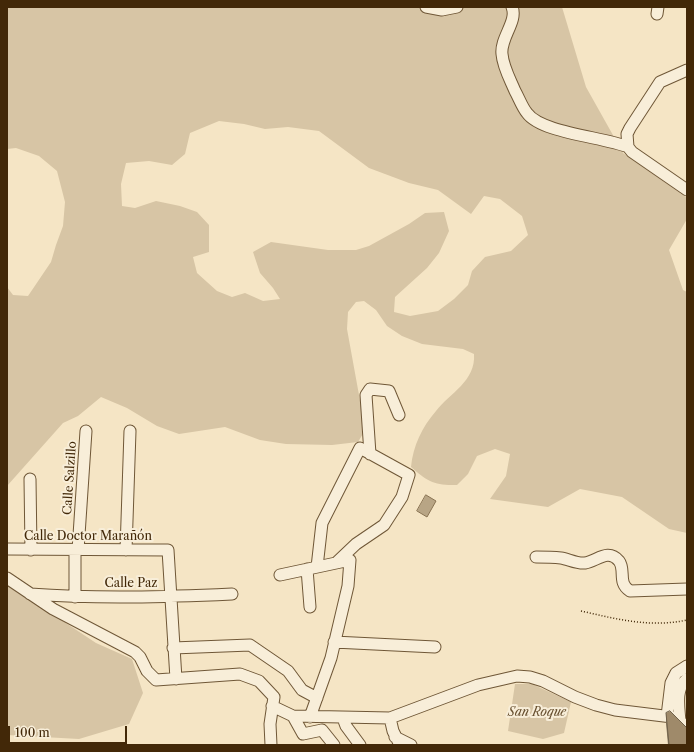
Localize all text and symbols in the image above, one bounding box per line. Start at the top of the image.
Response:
street label: Calle Salzillo [60,441,80,515]
street label: Calle Doctor Marañón [24,530,152,544]
street label: Calle Paz [105,577,157,591]
park label: San Roque [508,706,566,720]
scale bar [10,718,129,744]
text: 100 m [15,725,50,740]

